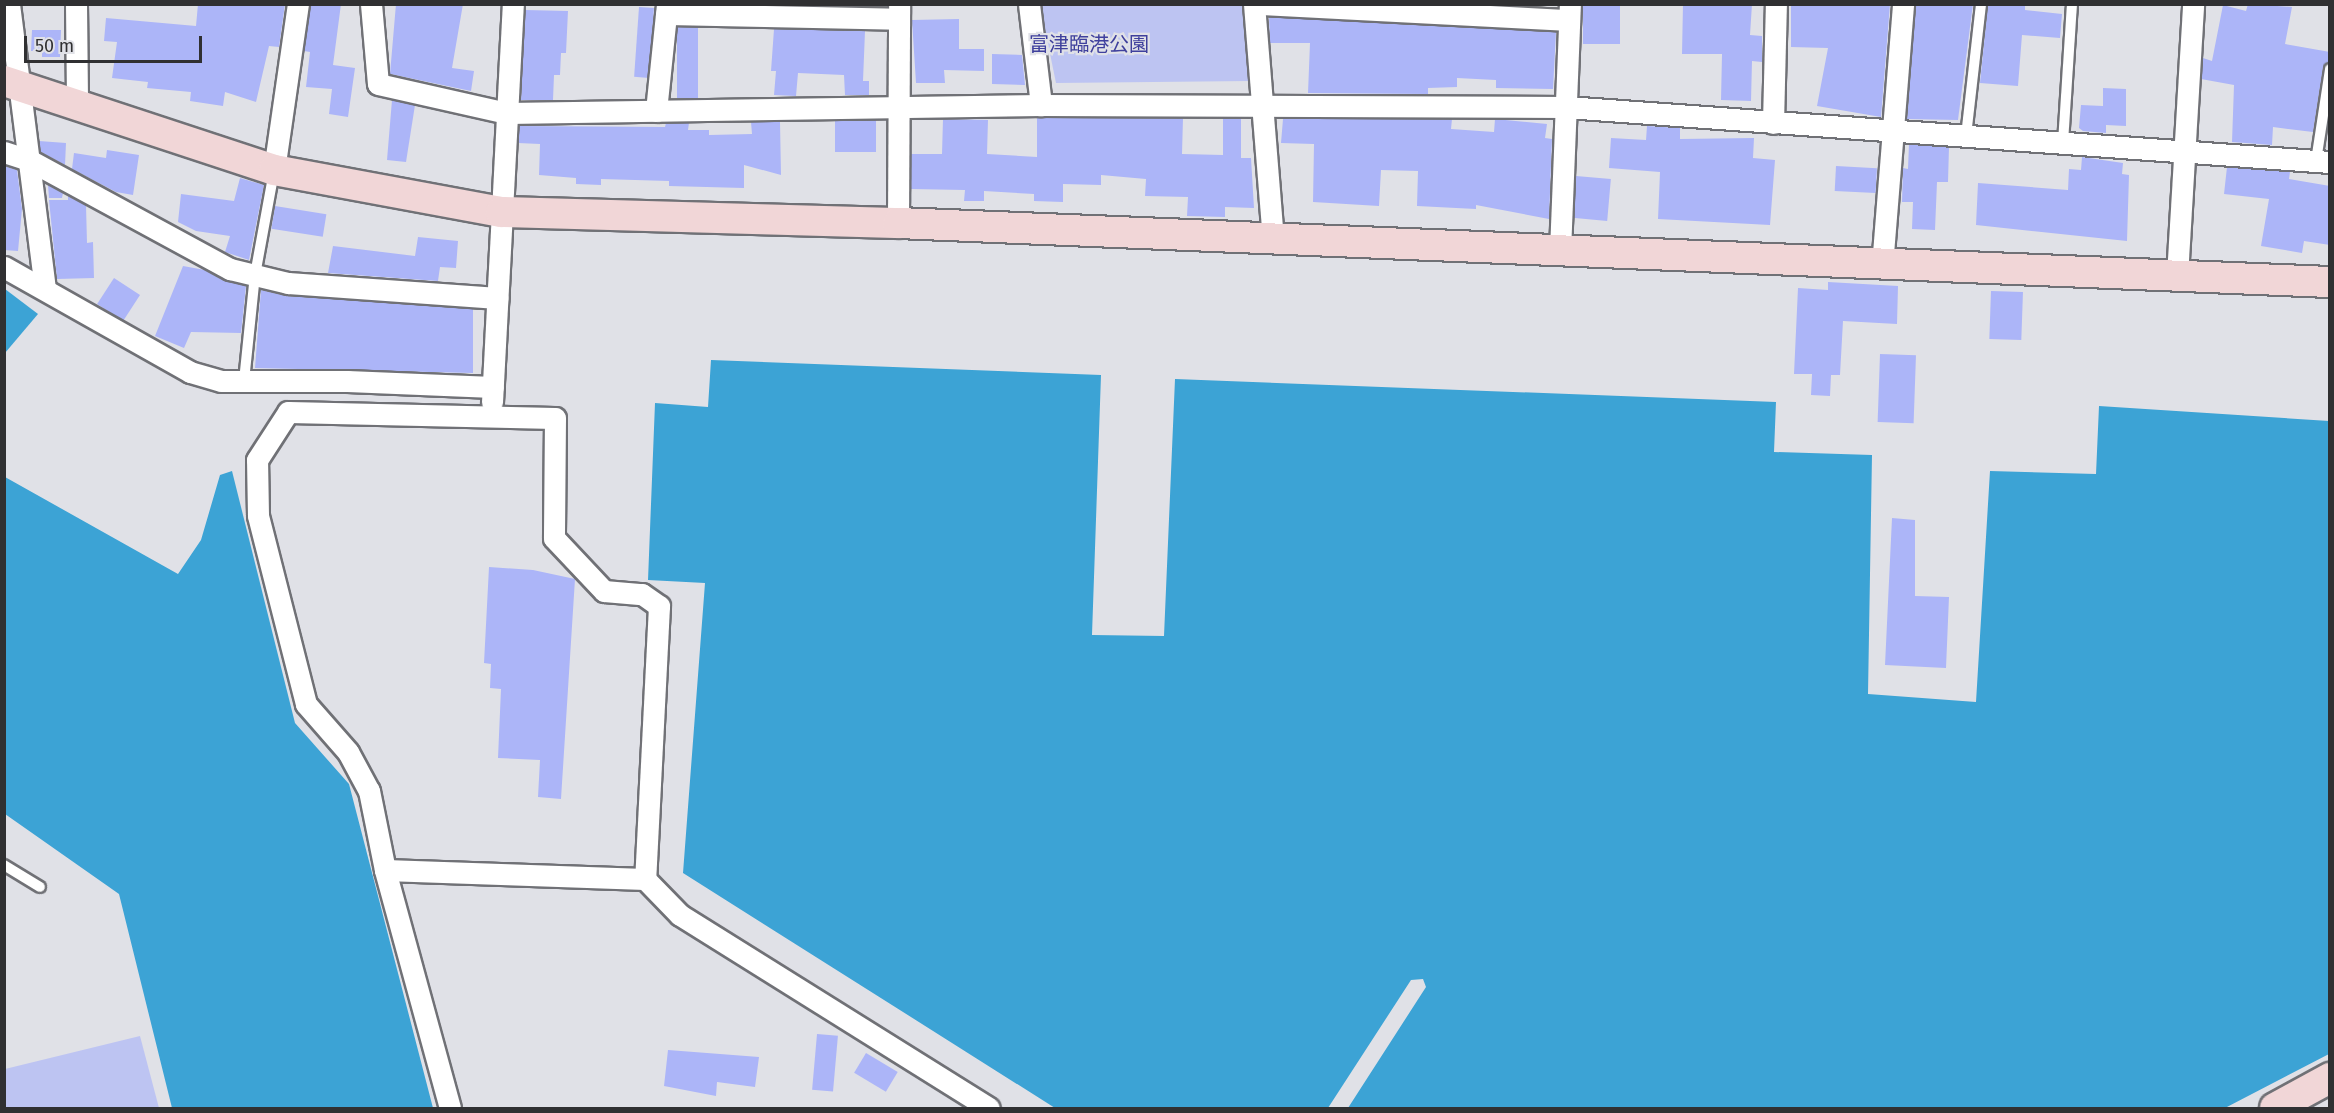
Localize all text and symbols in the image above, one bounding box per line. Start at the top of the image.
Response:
scale bar [27,24,206,62]
park label: 富津臨港公園 [1029,32,1149,56]
text: 50 m [35,35,74,57]

